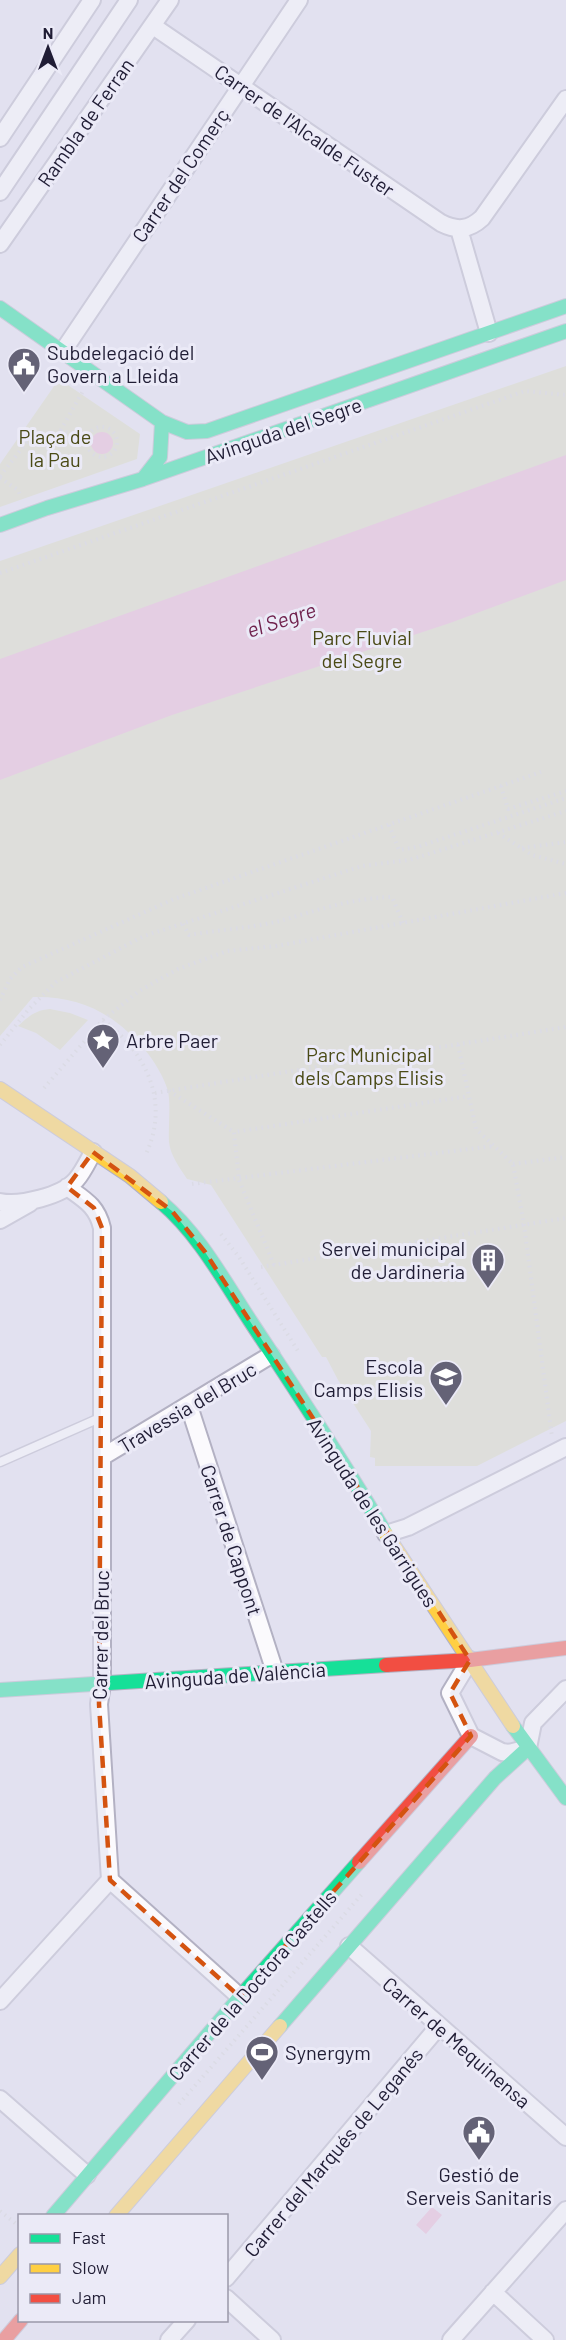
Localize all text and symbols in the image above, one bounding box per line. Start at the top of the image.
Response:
north arrow [18,18,78,78]
text: N [43,23,53,42]
street label: Rambla de Ferran [32,53,138,191]
street label: Carrer de l'Alcalde Fuster [210,59,400,201]
street label: Carrer del Comerç [126,103,234,247]
place label: Subdelegació del Govern a Lleida [47,340,194,387]
public building icon: Subdelegació del Govern a Lleida [6,346,42,393]
street label: Avinguda del Segre [201,392,365,468]
park label: Plaça de la Pau [19,424,91,471]
water label: el Segre [243,596,319,642]
park label: Parc Fluvial del Segre [312,625,412,672]
place icon: Arbre Paer [85,1022,121,1069]
place label: Arbre Paer [126,1028,218,1052]
park label: Parc Municipal dels Camps Elisis [294,1042,444,1089]
place label: Servei municipal de Jardineria [321,1236,465,1283]
building icon: Servei municipal de Jardineria [470,1242,506,1289]
place label: Escola Camps Elisis [313,1354,423,1401]
street label: Travessia del Bruc [114,1356,260,1458]
school or university icon: Escola Camps Elisis [428,1359,464,1406]
street label: Avinguda de les Garrigues [303,1413,443,1611]
street label: Carrer de Cappont [196,1461,268,1619]
street label: Carrer del Bruc [87,1570,113,1700]
street label: Avinguda de València [144,1657,326,1693]
street label: Carrer de la Doctora Castells [163,1885,341,2085]
street label: Carrer de Mequinensa [378,1971,536,2113]
sports icon: Synergym [244,2034,280,2081]
place label: Synergym [285,2040,371,2064]
street label: Carrer del Marqués de Leganés [238,2043,428,2261]
public building icon: Gestió de Serveis Sanitaris [461,2114,497,2161]
place label: Gestió de Serveis Sanitaris [406,2162,552,2209]
legend [18,2214,228,2322]
text: Fast [72,2226,106,2248]
text: Slow [72,2256,109,2278]
text: Jam [72,2286,106,2308]

